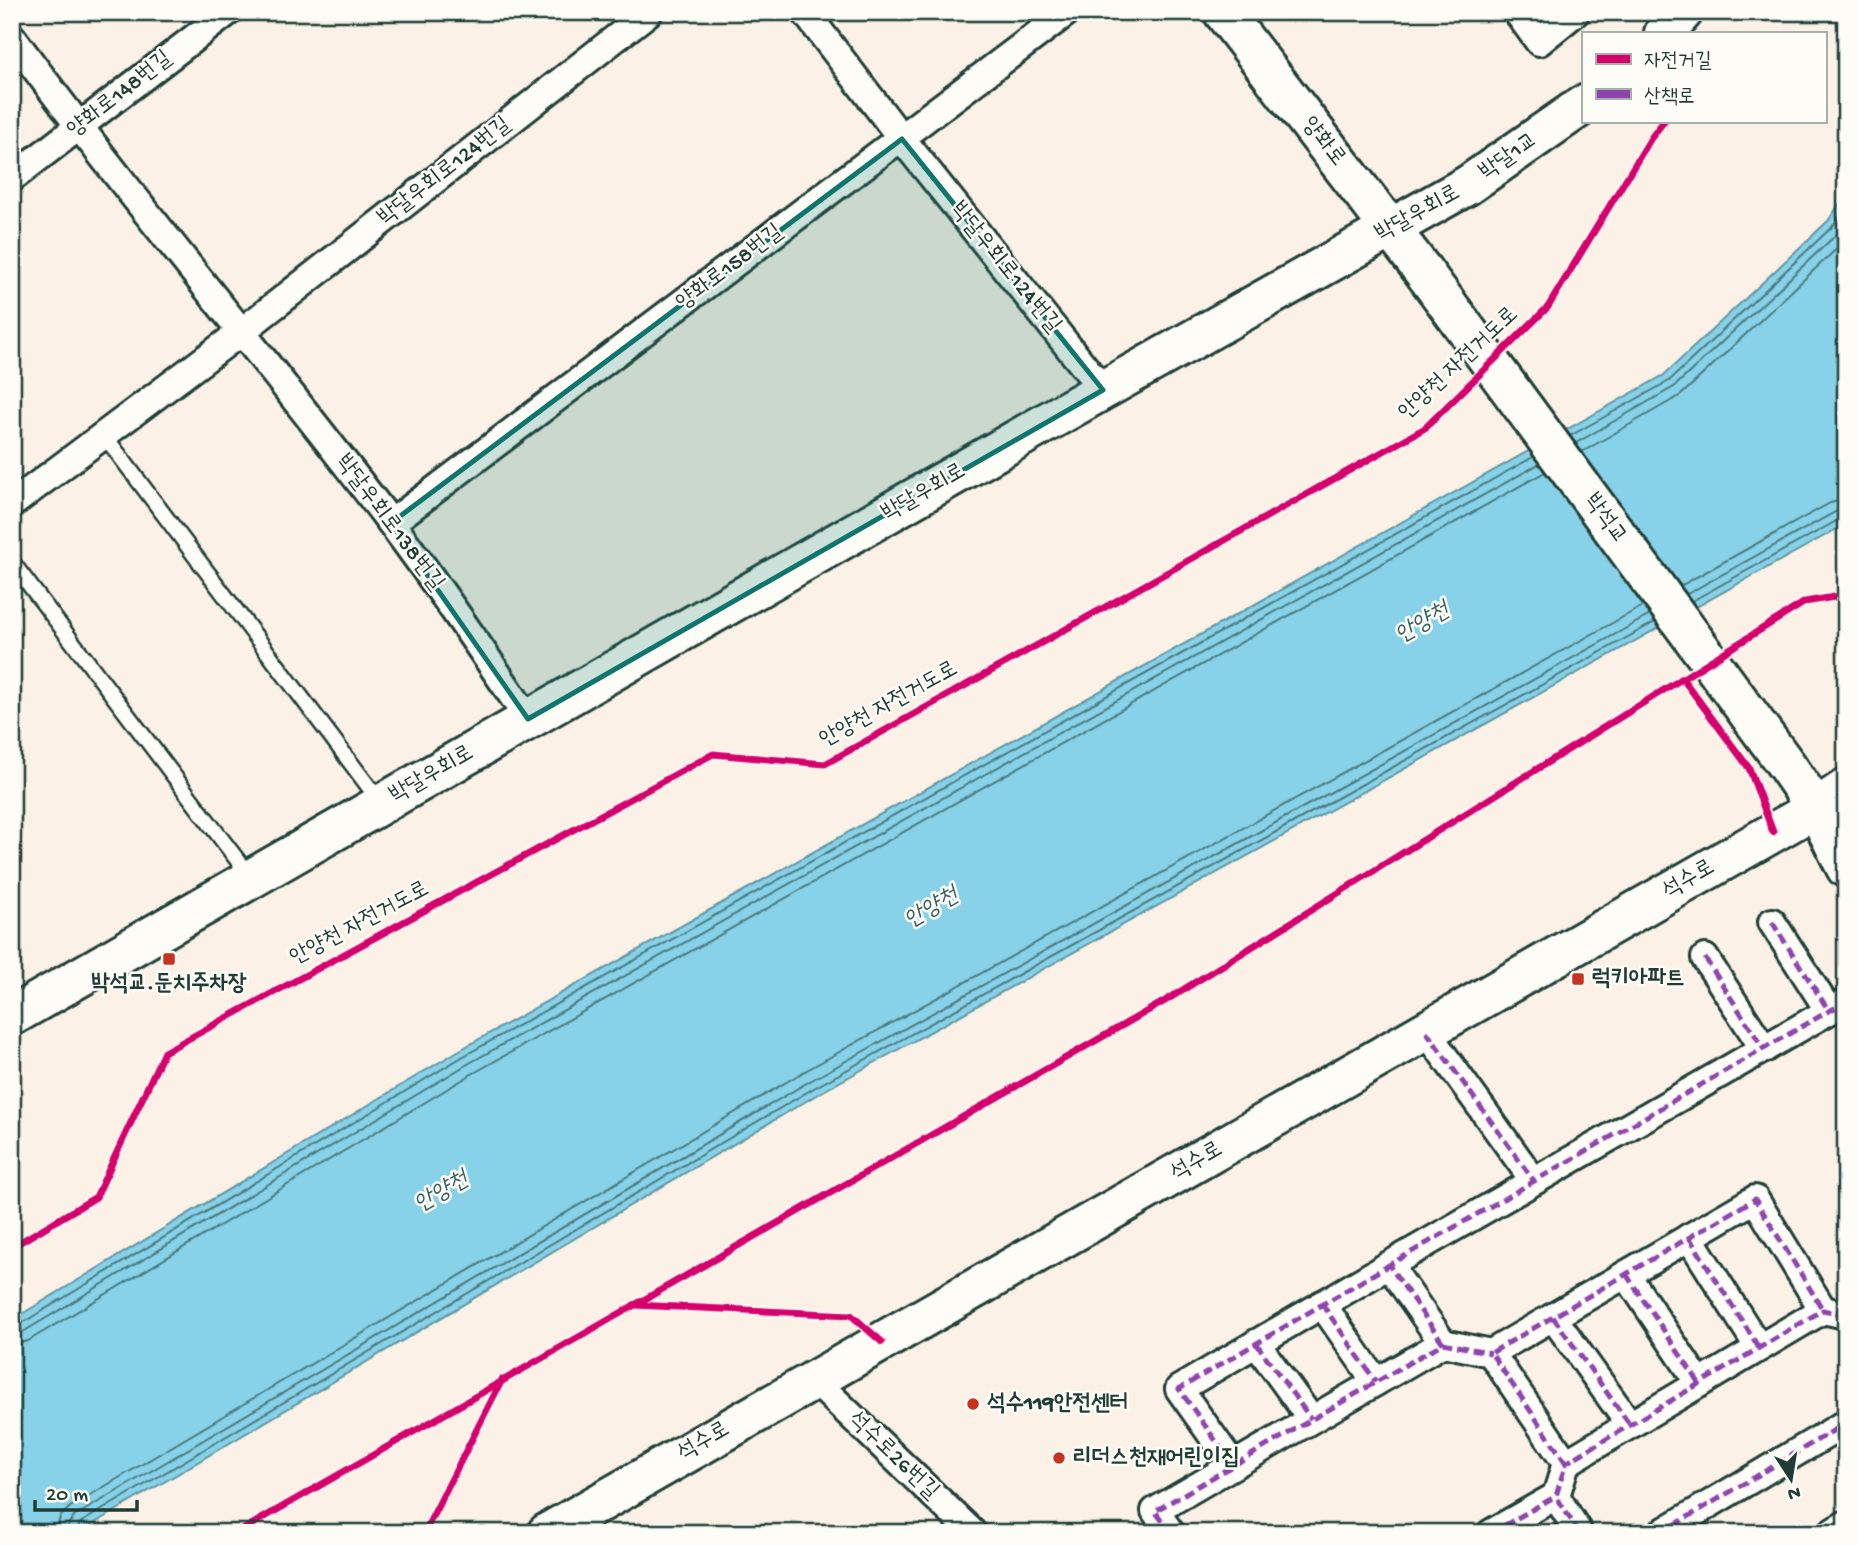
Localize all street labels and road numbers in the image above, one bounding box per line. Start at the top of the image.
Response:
street label: 양화로148번길 [62,46,178,144]
street label: 박달우회로124번길 [373,112,517,232]
street label: 양화로 [1295,112,1351,172]
street label: 박달1교 [1475,127,1543,187]
street label: 박달우회로 [1371,180,1465,248]
street label: 박달우회로124번길 [944,197,1066,339]
street label: 양화로158번길 [671,219,789,317]
street label: 안양천 자전거도로 [1394,302,1524,426]
street label: 박달우회로138번길 [329,450,449,596]
street label: 박달우회로 [877,458,971,528]
street label: 박석교 [1578,489,1632,549]
street label: 안양천 자전거도로 [815,656,963,754]
street label: 박달우회로 [385,740,479,810]
street label: 석수로 [1658,854,1720,906]
street label: 안양천 자전거도로 [286,876,434,972]
street label: 석수로 [1166,1136,1228,1188]
street label: 석수로26번길 [842,1406,944,1506]
street label: 석수로 [673,1416,735,1468]

